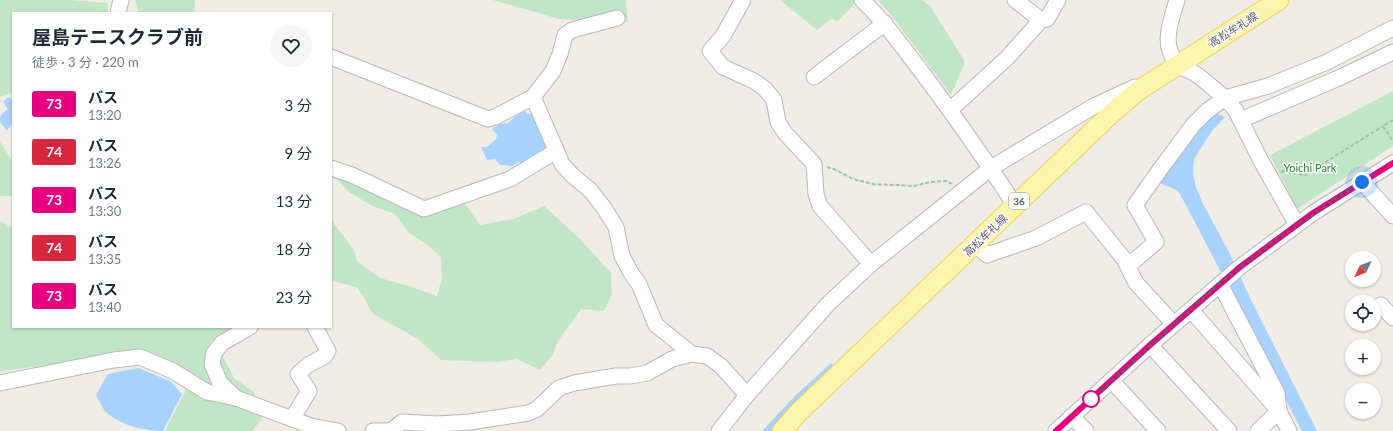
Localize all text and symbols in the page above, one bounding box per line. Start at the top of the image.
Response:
street label: 高松牟礼線 [1206,9,1260,49]
text: 屋島テニスクラブ前 [32,25,203,48]
button: heart [270,25,312,67]
text: 徒歩 · 3 分 · 220 m [32,54,139,70]
text: バス [88,88,118,106]
text: 73 [46,95,62,112]
text: 3 分 [284,96,312,114]
text: 13:20 [88,107,121,123]
text: バス [88,136,118,154]
text: 74 [46,143,62,160]
text: 9 分 [284,144,312,162]
text: 13:26 [88,155,121,171]
park label: Yoichi Park [1284,161,1337,174]
your location [1352,172,1372,192]
text: バス [88,184,118,202]
text: 73 [46,191,62,208]
text: 13 分 [276,192,312,210]
road number: 36 [1009,193,1029,209]
text: 13:30 [88,203,121,219]
street label: 高松牟礼線 [961,211,1009,259]
text: バス [88,232,118,250]
text: 74 [46,239,62,256]
text: 18 分 [276,240,312,258]
text: 13:35 [88,251,121,267]
north arrow [1345,251,1381,287]
map controls [1345,251,1381,419]
text: バス [88,280,118,298]
text: 73 [46,287,62,304]
text: 23 分 [276,288,312,306]
button: locate [1345,295,1381,331]
text: 13:40 [88,299,121,315]
button: + [1345,339,1381,375]
button: − [1345,383,1381,419]
unlabelled marker [1082,390,1100,408]

